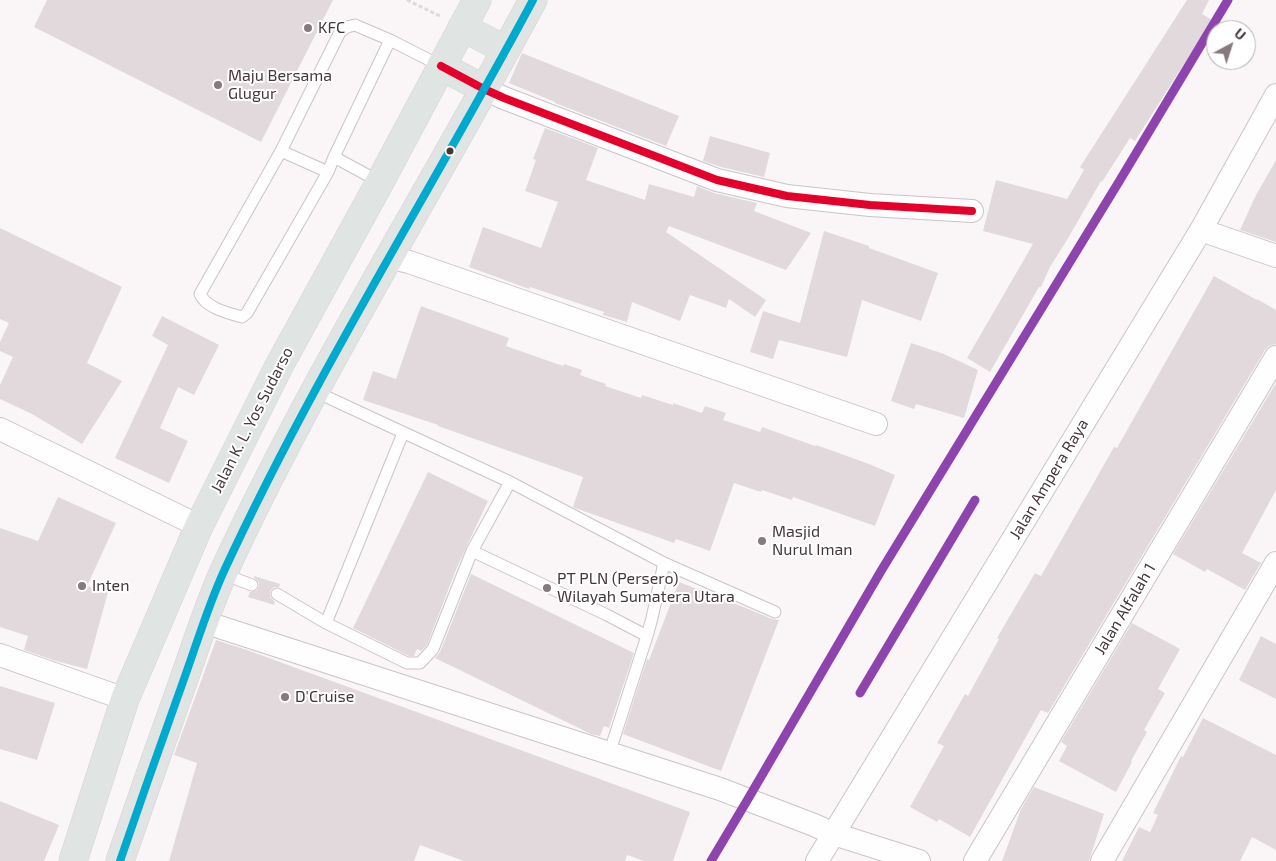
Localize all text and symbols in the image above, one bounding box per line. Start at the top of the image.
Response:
place label: KFC [318,18,345,38]
north arrow [1206,20,1256,70]
marker: KFC [302,22,314,34]
text: U [1231,24,1249,43]
place label: Maju Bersama Glugur [228,66,332,104]
marker: Maju Bersama Glugur [212,79,224,91]
unlabelled marker [445,146,455,156]
street label: Jalan K. L. Yos Sudarso [207,344,297,496]
street label: Jalan Ampera Raya [1005,415,1093,543]
place label: Masjid Nurul Iman [772,522,853,560]
marker: Masjid Nurul Iman [756,535,768,547]
street label: Jalan Alfalah 1 [1090,560,1160,658]
place label: PT PLN (Persero) Wilayah Sumatera Utara [557,569,735,607]
place label: Inten [92,576,129,596]
marker: Inten [76,580,88,592]
marker: PT PLN (Persero) Wilayah Sumatera Utara [541,582,553,594]
place label: D'Cruise [295,687,354,707]
marker: D'Cruise [279,691,291,703]

